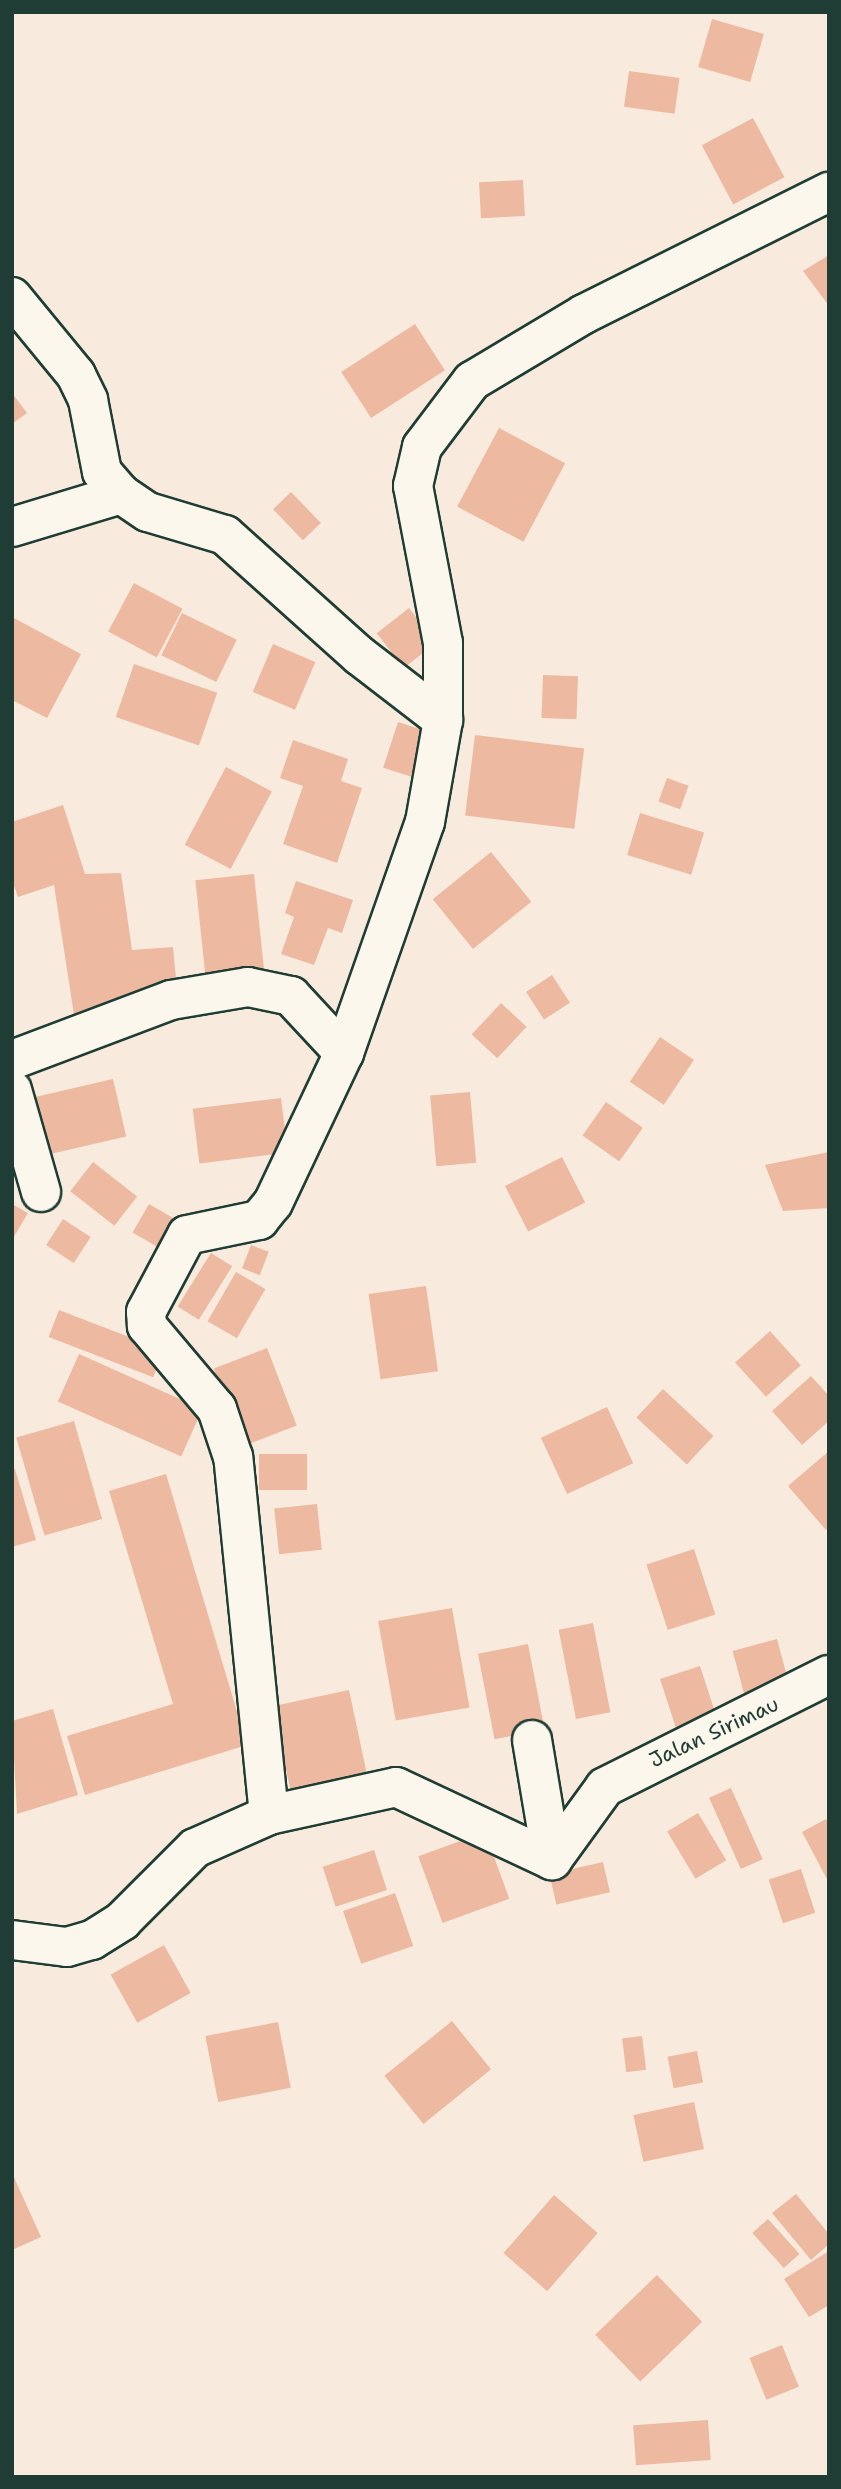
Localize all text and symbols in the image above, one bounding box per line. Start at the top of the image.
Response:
street label: Jalan Sirimau [645,1691,783,1773]

